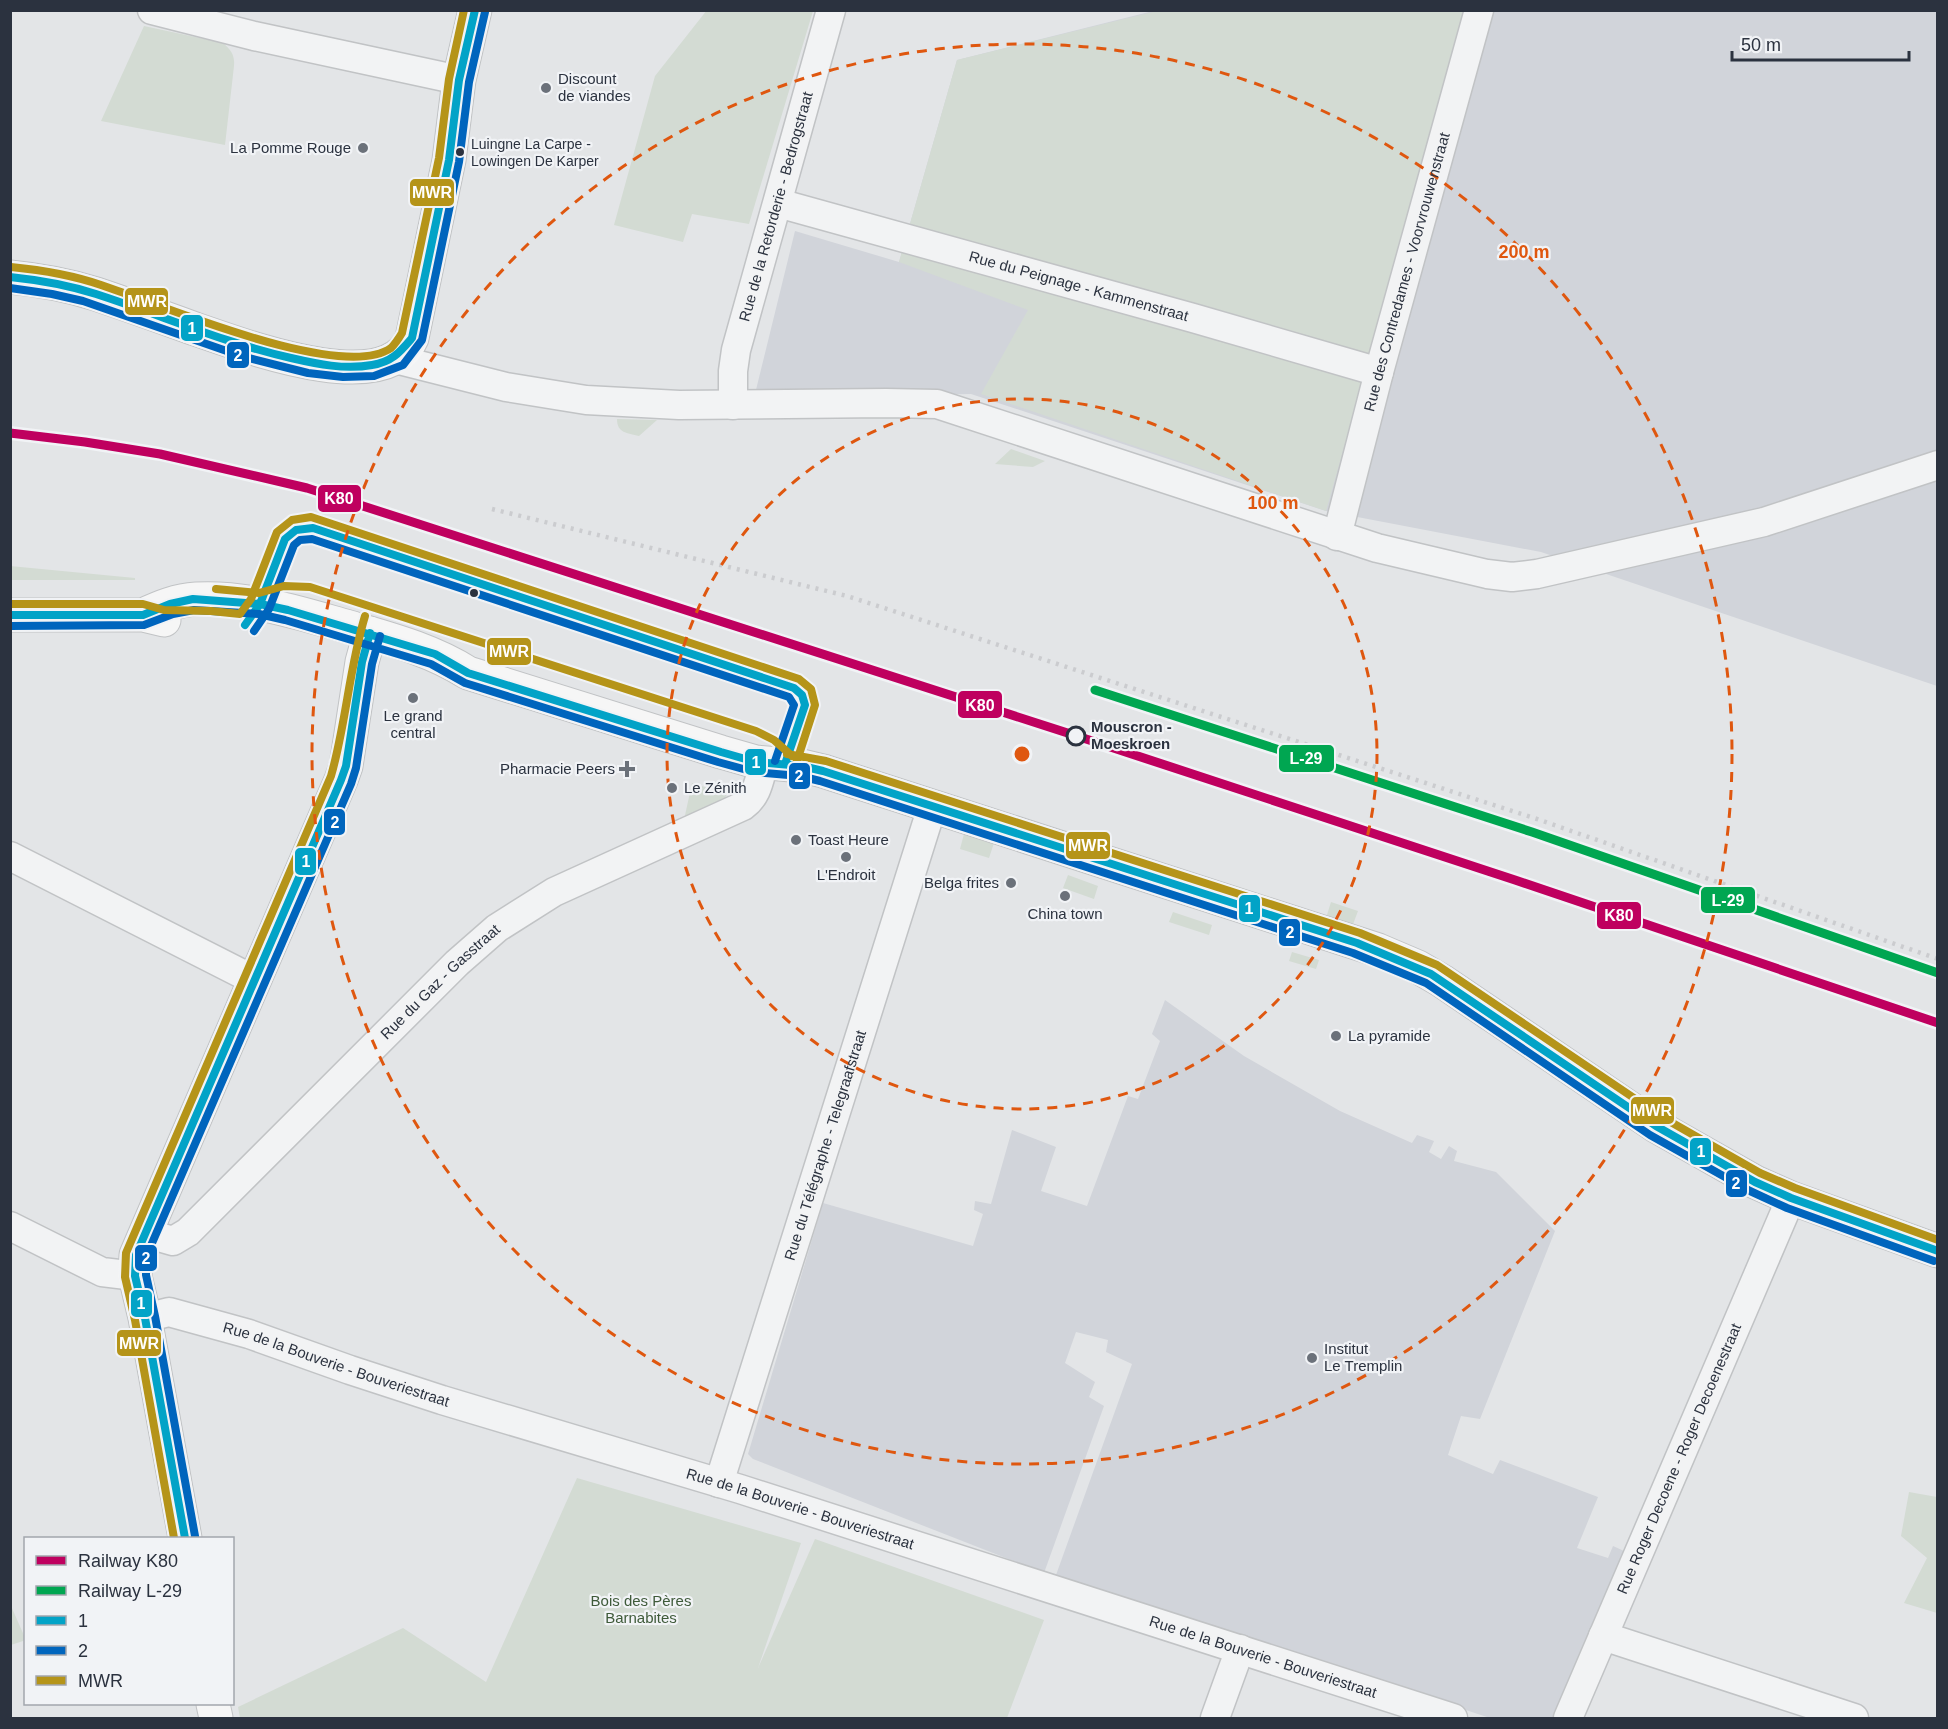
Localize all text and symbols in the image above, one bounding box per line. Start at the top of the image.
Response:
scale bar [1732,24,1909,62]
text: 50 m [1741,35,1781,55]
place label: Discount de viandes [558,70,631,104]
marker: Discount de viandes [539,81,553,95]
street label: Rue de la Retorderie - Bedrogstraat [735,89,816,323]
street label: Rue des Contredames - Voorvrouwenstraat [1360,130,1453,413]
place label: Luingne La Carpe - Lowingen De Karper [471,136,599,169]
place label: La Pomme Rouge [230,139,351,156]
marker: La Pomme Rouge [356,141,370,155]
marker: Luingne La Carpe - Lowingen De Karper [454,146,466,158]
line badge: MWR [409,178,455,207]
text: MWR [412,184,452,201]
text: 200 m [1498,242,1550,262]
street label: Rue du Peignage - Kammenstraat [967,247,1191,325]
line badge: MWR [124,287,169,316]
text: MWR [127,293,167,310]
line badge: 1 [180,314,204,342]
text: 1 [188,320,197,337]
line badge: 2 [226,341,250,369]
text: 2 [234,347,243,364]
line badge: K80 [317,484,362,513]
text: K80 [324,490,354,507]
text: 100 m [1247,493,1299,513]
unlabelled marker [468,587,480,599]
line badge: MWR [486,637,532,666]
text: MWR [489,643,529,660]
line badge: K80 [957,690,1003,719]
marker: Le grand central [406,691,420,705]
text: K80 [965,697,995,714]
place label: Le grand central [383,707,443,741]
place label: Mouscron - Moeskroen [1091,718,1172,752]
marker: Mouscron - Moeskroen [1066,726,1086,746]
centre of rings [1012,744,1032,764]
line badge: L-29 [1278,744,1335,773]
line badge: 1 [744,748,767,776]
text: L-29 [1290,750,1323,767]
text: 1 [752,754,761,771]
place label: Pharmacie Peers [500,760,615,777]
marker: Pharmacie Peers [620,762,634,776]
line badge: 2 [788,762,811,790]
text: 2 [795,768,804,785]
place label: Le Zénith [684,779,747,796]
marker: Le Zénith [665,781,679,795]
line badge: 2 [323,808,346,836]
text: 2 [331,814,340,831]
place label: Toast Heure [808,831,889,848]
line badge: MWR [1065,831,1111,860]
marker: Toast Heure [789,833,803,847]
text: MWR [1068,837,1108,854]
line badge: 1 [294,847,317,876]
marker: L'Endroit [839,850,853,864]
text: 1 [302,853,311,870]
place label: L'Endroit [817,866,876,883]
place label: Belga frites [924,874,999,891]
marker: Belga frites [1004,876,1018,890]
line badge: L-29 [1700,886,1756,914]
marker: China town [1058,889,1072,903]
text: L-29 [1712,892,1745,909]
line badge: 1 [1238,894,1261,923]
text: 1 [1245,900,1254,917]
line badge: K80 [1596,901,1642,930]
place label: China town [1027,905,1103,922]
text: K80 [1604,907,1634,924]
line badge: 2 [1278,918,1301,947]
street label: Rue du Gaz - Gasstraat [377,920,504,1042]
text: 2 [1286,924,1295,941]
street label: Rue du Télégraphe - Telegraafstraat [781,1027,869,1262]
place label: La pyramide [1348,1027,1431,1044]
marker: La pyramide [1329,1029,1343,1043]
line badge: MWR [1630,1096,1675,1125]
text: MWR [1632,1102,1672,1119]
line badge: 1 [1689,1137,1712,1166]
text: 1 [1697,1143,1706,1160]
line badge: 2 [1725,1169,1748,1198]
text: 2 [1732,1175,1741,1192]
line badge: 2 [134,1244,158,1272]
text: 2 [142,1250,151,1267]
line badge: 1 [130,1289,153,1318]
text: 1 [137,1295,146,1312]
street label: Rue de la Bouverie - Bouveriestraat [221,1318,452,1410]
street label: Rue Roger Decoene - Roger Decoenestraat [1613,1320,1745,1597]
line badge: MWR [116,1329,162,1357]
text: MWR [119,1335,159,1352]
place label: Institut Le Tremplin [1324,1340,1402,1374]
marker: Institut Le Tremplin [1305,1351,1319,1365]
street label: Rue de la Bouverie - Bouveriestraat [684,1464,917,1553]
legend [24,1537,234,1705]
text: Railway K80 [78,1551,178,1571]
text: Railway L-29 [78,1581,182,1601]
park label: Bois des Pères Barnabites [591,1592,691,1626]
text: 1 [78,1611,88,1631]
street label: Rue de la Bouverie - Bouveriestraat [1147,1612,1380,1701]
text: 2 [78,1641,88,1661]
text: MWR [78,1671,123,1691]

